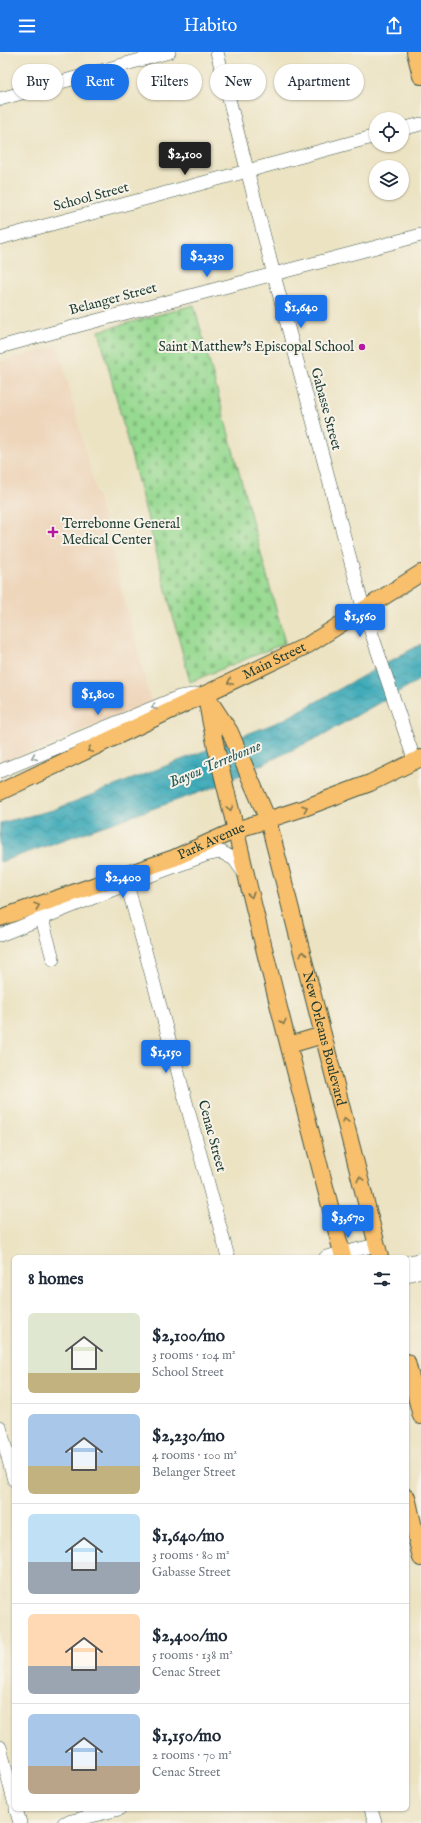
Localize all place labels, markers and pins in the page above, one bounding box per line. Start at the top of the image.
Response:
pin: $2,100 [152,142,218,176]
pin: $2,230 [174,244,240,278]
pin: $1,640 [268,295,334,329]
place label: Saint Matthew's Episcopal School [159,338,354,356]
marker: Saint Matthew's Episcopal School [357,342,367,352]
place label: Terrebonne General Medical Center [62,515,180,549]
marker: Terrebonne General Medical Center [47,526,59,538]
pin: $1,560 [327,604,393,638]
pin: $1,800 [65,682,131,716]
pin: $2,400 [90,865,156,899]
pin: $1,150 [133,1040,199,1074]
pin: $3,670 [315,1205,381,1239]

